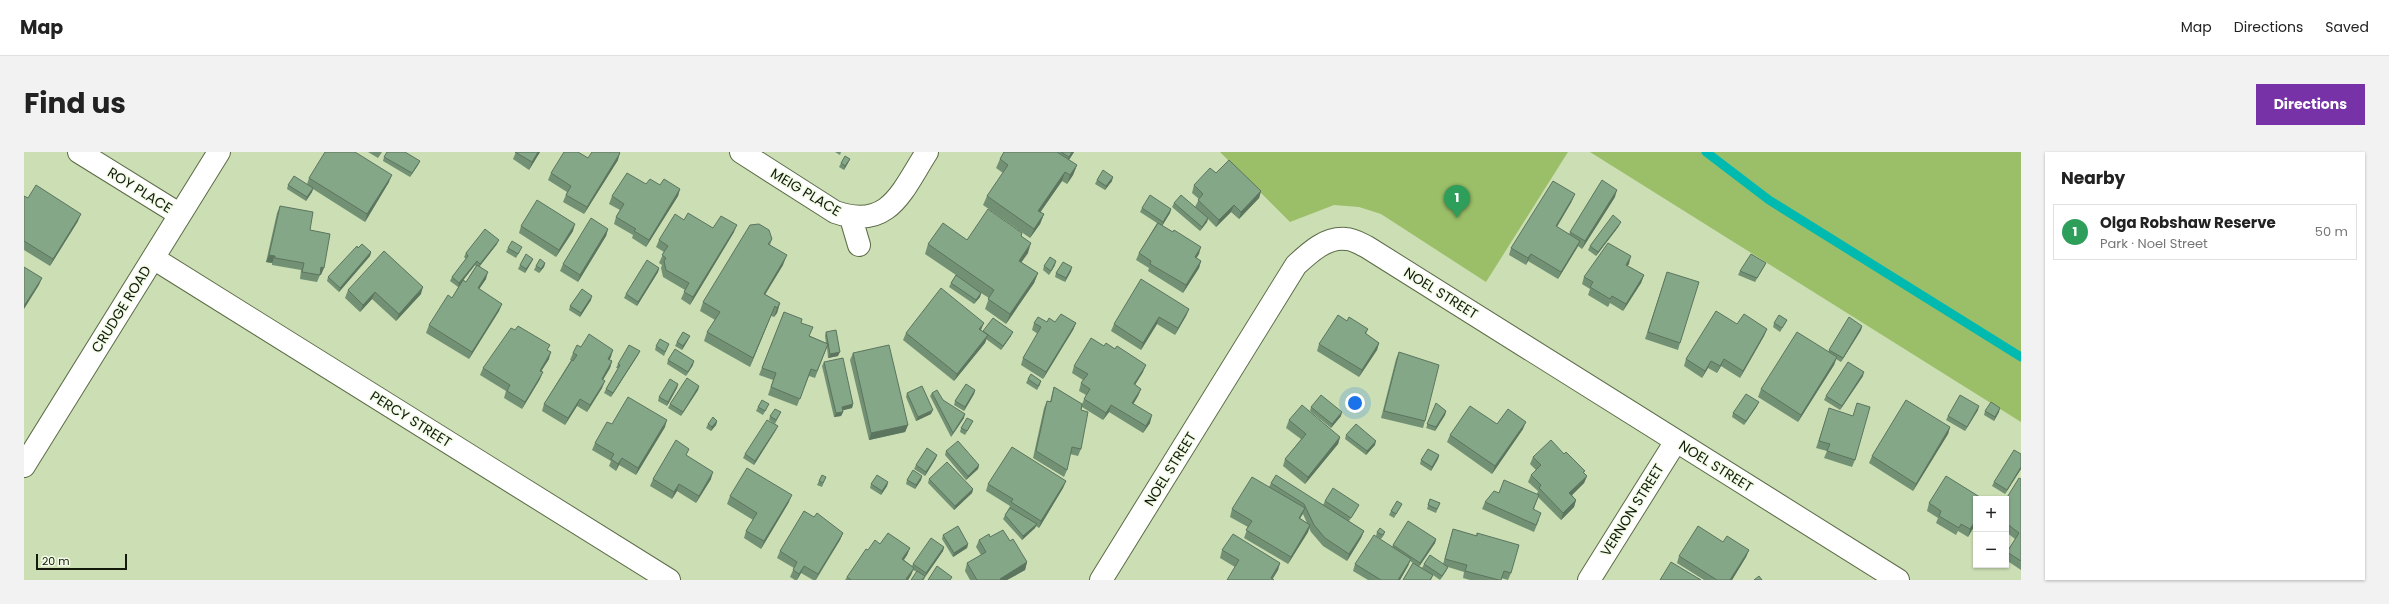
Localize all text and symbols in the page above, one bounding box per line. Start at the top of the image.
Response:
text: Map [20,14,63,41]
text: Map [2181,17,2212,37]
text: Directions [2234,17,2303,37]
text: Saved [2325,17,2369,37]
text: Find us [24,84,126,123]
button: Directions [2256,84,2365,125]
street label: ROY PLACE [104,162,176,218]
street label: MEIG PLACE [767,163,845,221]
text: Nearby [2061,166,2125,190]
pin: 1 [1444,185,1470,218]
text: Olga Robshaw Reserve [2100,212,2276,233]
text: 1 [2073,222,2077,241]
text: 50 m [2315,222,2348,241]
text: Park · Noel Street [2100,234,2208,253]
street label: CRUDGE ROAD [86,262,156,356]
street label: NOEL STREET [1400,262,1482,324]
street label: PERCY STREET [366,386,456,452]
your location [1345,393,1365,413]
street label: NOEL STREET [1139,428,1201,510]
street label: NOEL STREET [1675,435,1757,497]
street label: VERNON STREET [1595,459,1669,560]
map controls [1973,496,2009,568]
button: + [1973,496,2009,532]
button: − [1973,532,2009,568]
scale bar [36,552,127,571]
text: 20 m [42,553,70,569]

